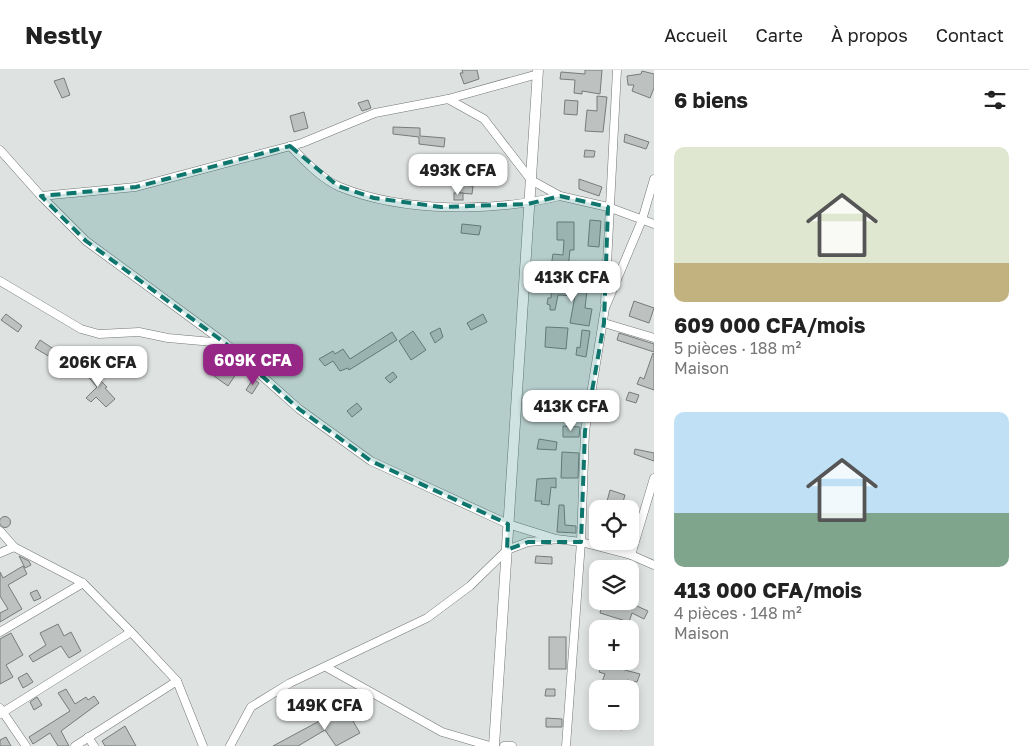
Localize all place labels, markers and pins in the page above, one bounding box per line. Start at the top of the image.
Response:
pin: 493K CFA [406,154,510,196]
pin: 413K CFA [520,260,624,303]
pin: 609K CFA [201,344,305,386]
pin: 206K CFA [46,346,150,388]
pin: 413K CFA [519,390,623,432]
pin: 149K CFA [273,688,377,731]

